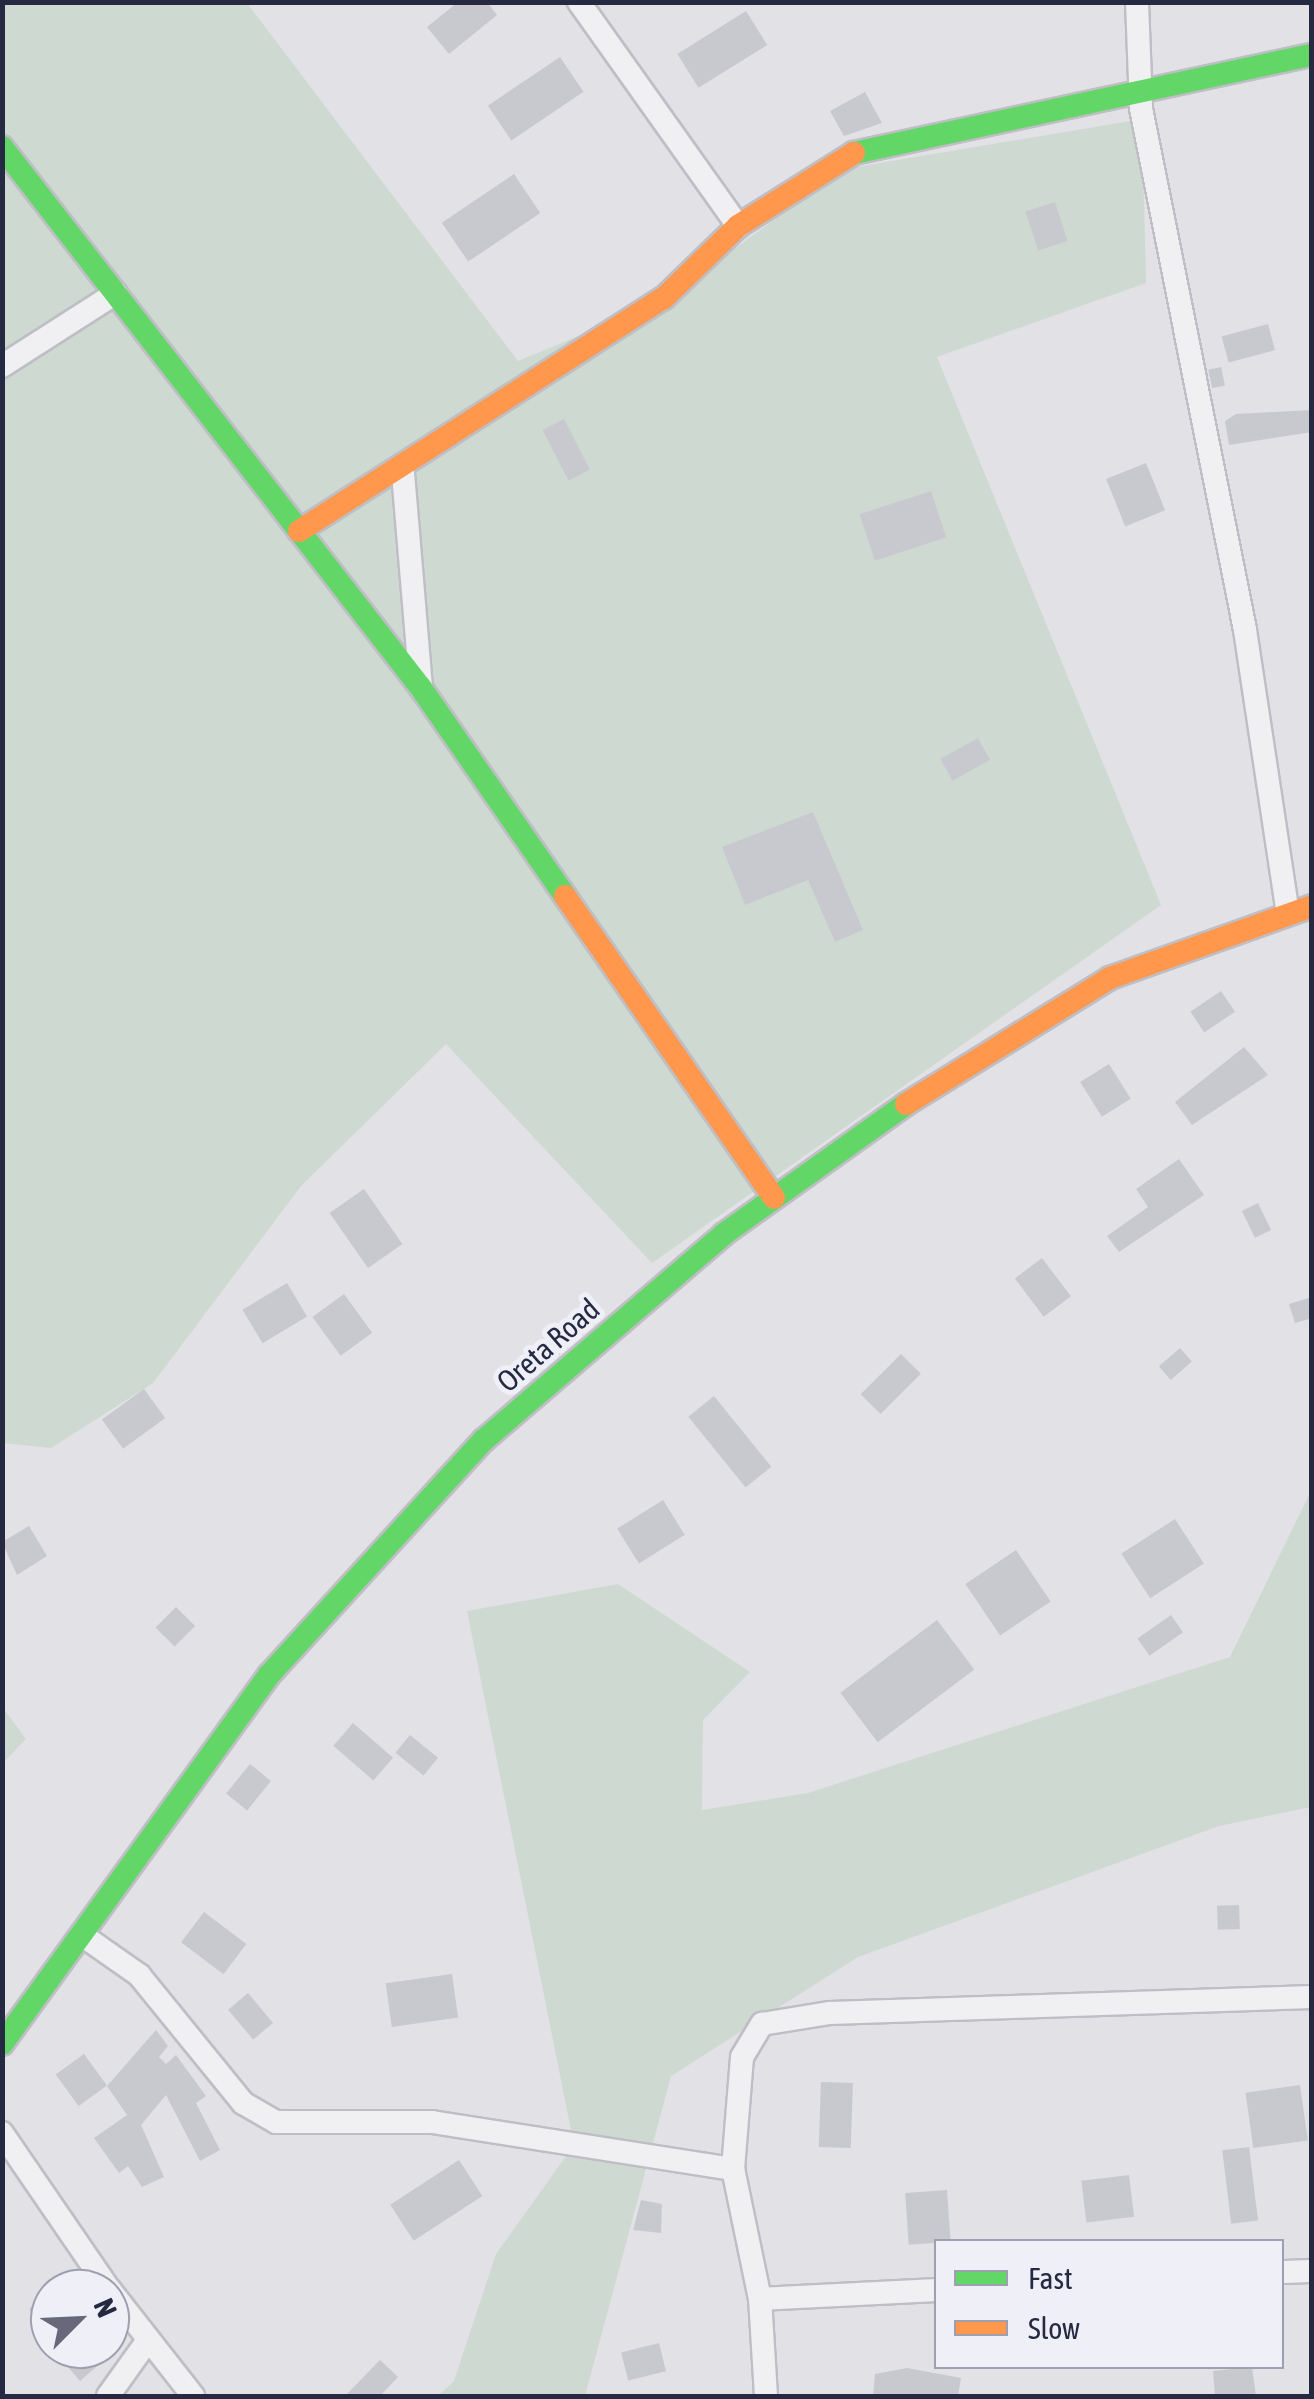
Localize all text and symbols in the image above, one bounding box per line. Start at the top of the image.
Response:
street label: Oreta Road [489,1291,607,1399]
legend [934,2239,1284,2369]
text: Fast [1028,2261,1073,2295]
north arrow [30,2269,130,2369]
text: N [88,2294,124,2322]
text: Slow [1028,2311,1080,2345]

